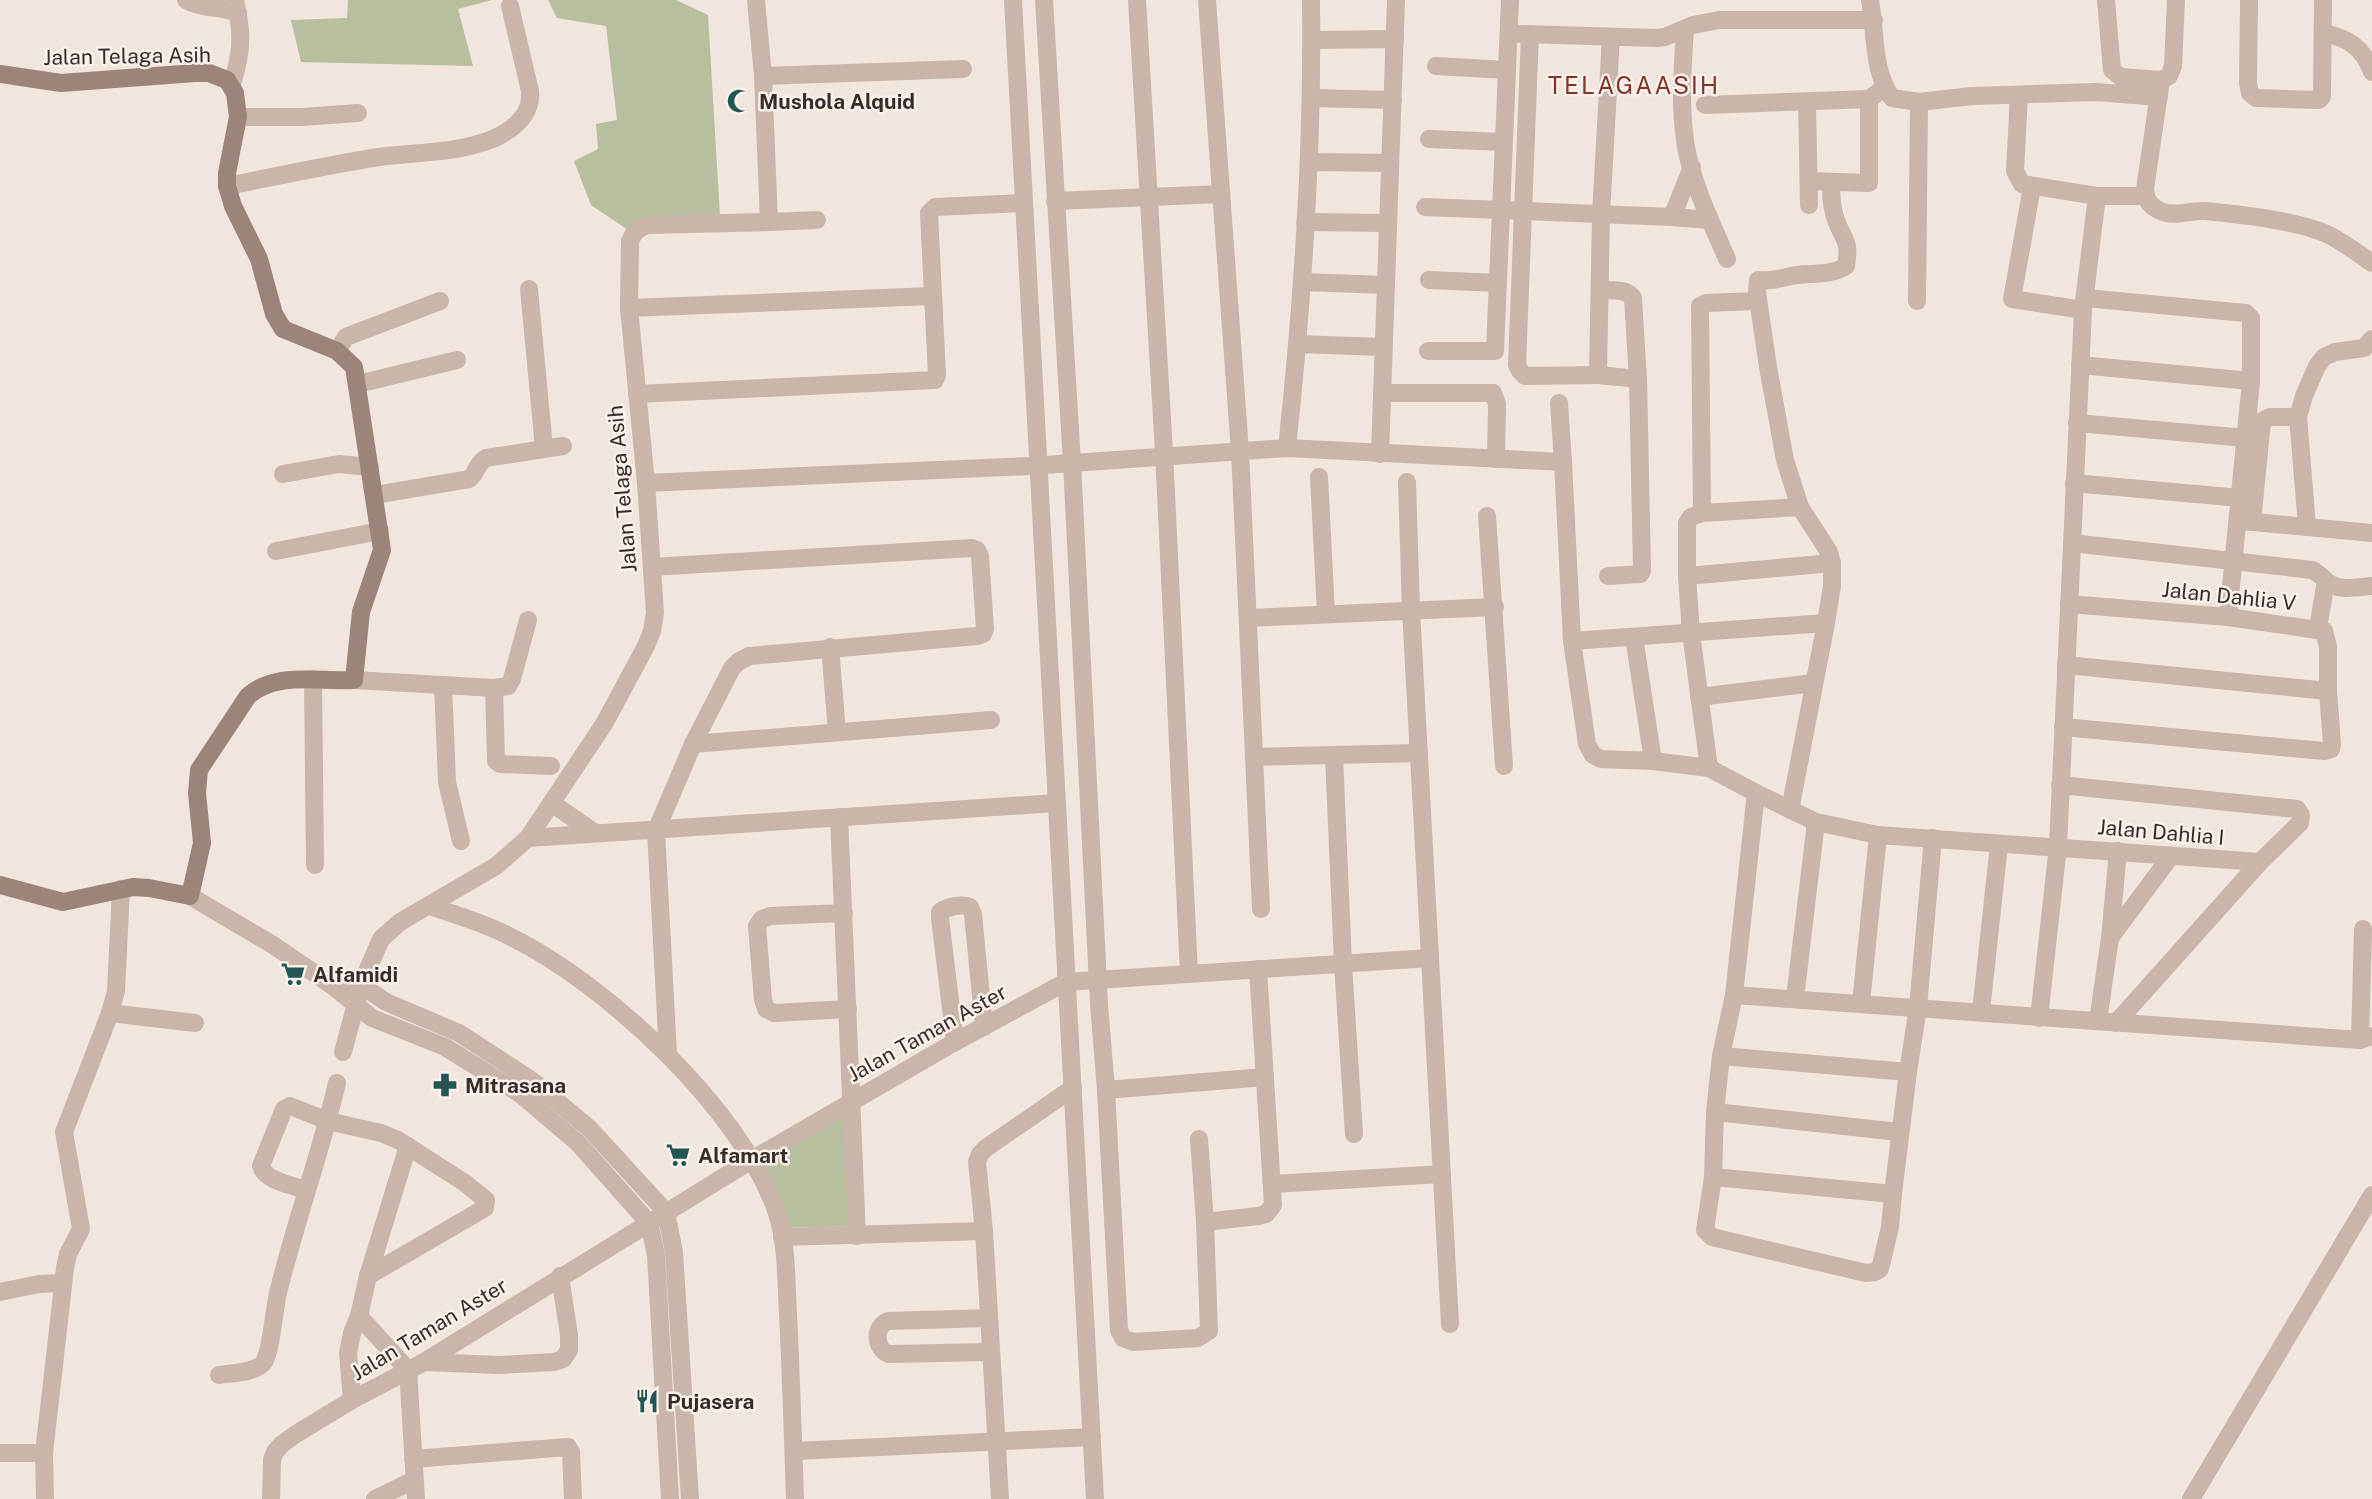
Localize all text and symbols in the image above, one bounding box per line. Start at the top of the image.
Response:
street label: Jalan Telaga Asih [43,42,211,70]
district label: TELAGAASIH [1548,71,1720,99]
mosque icon: Mushola Alquid [725,87,753,115]
place label: Mushola Alquid [759,89,915,114]
street label: Jalan Telaga Asih [602,404,642,574]
street label: Jalan Dahlia V [2161,577,2297,615]
street label: Jalan Dahlia I [2097,814,2225,850]
supermarket icon: Alfamidi [279,960,307,988]
place label: Alfamidi [313,962,398,987]
street label: Jalan Taman Aster [843,979,1011,1087]
pharmacy icon: Mitrasana [431,1071,459,1099]
place label: Mitrasana [465,1073,566,1098]
supermarket icon: Alfamart [664,1141,692,1169]
place label: Alfamart [698,1143,788,1168]
street label: Jalan Taman Aster [346,1273,512,1385]
restaurant icon: Pujasera [633,1387,661,1415]
place label: Pujasera [667,1389,755,1414]

